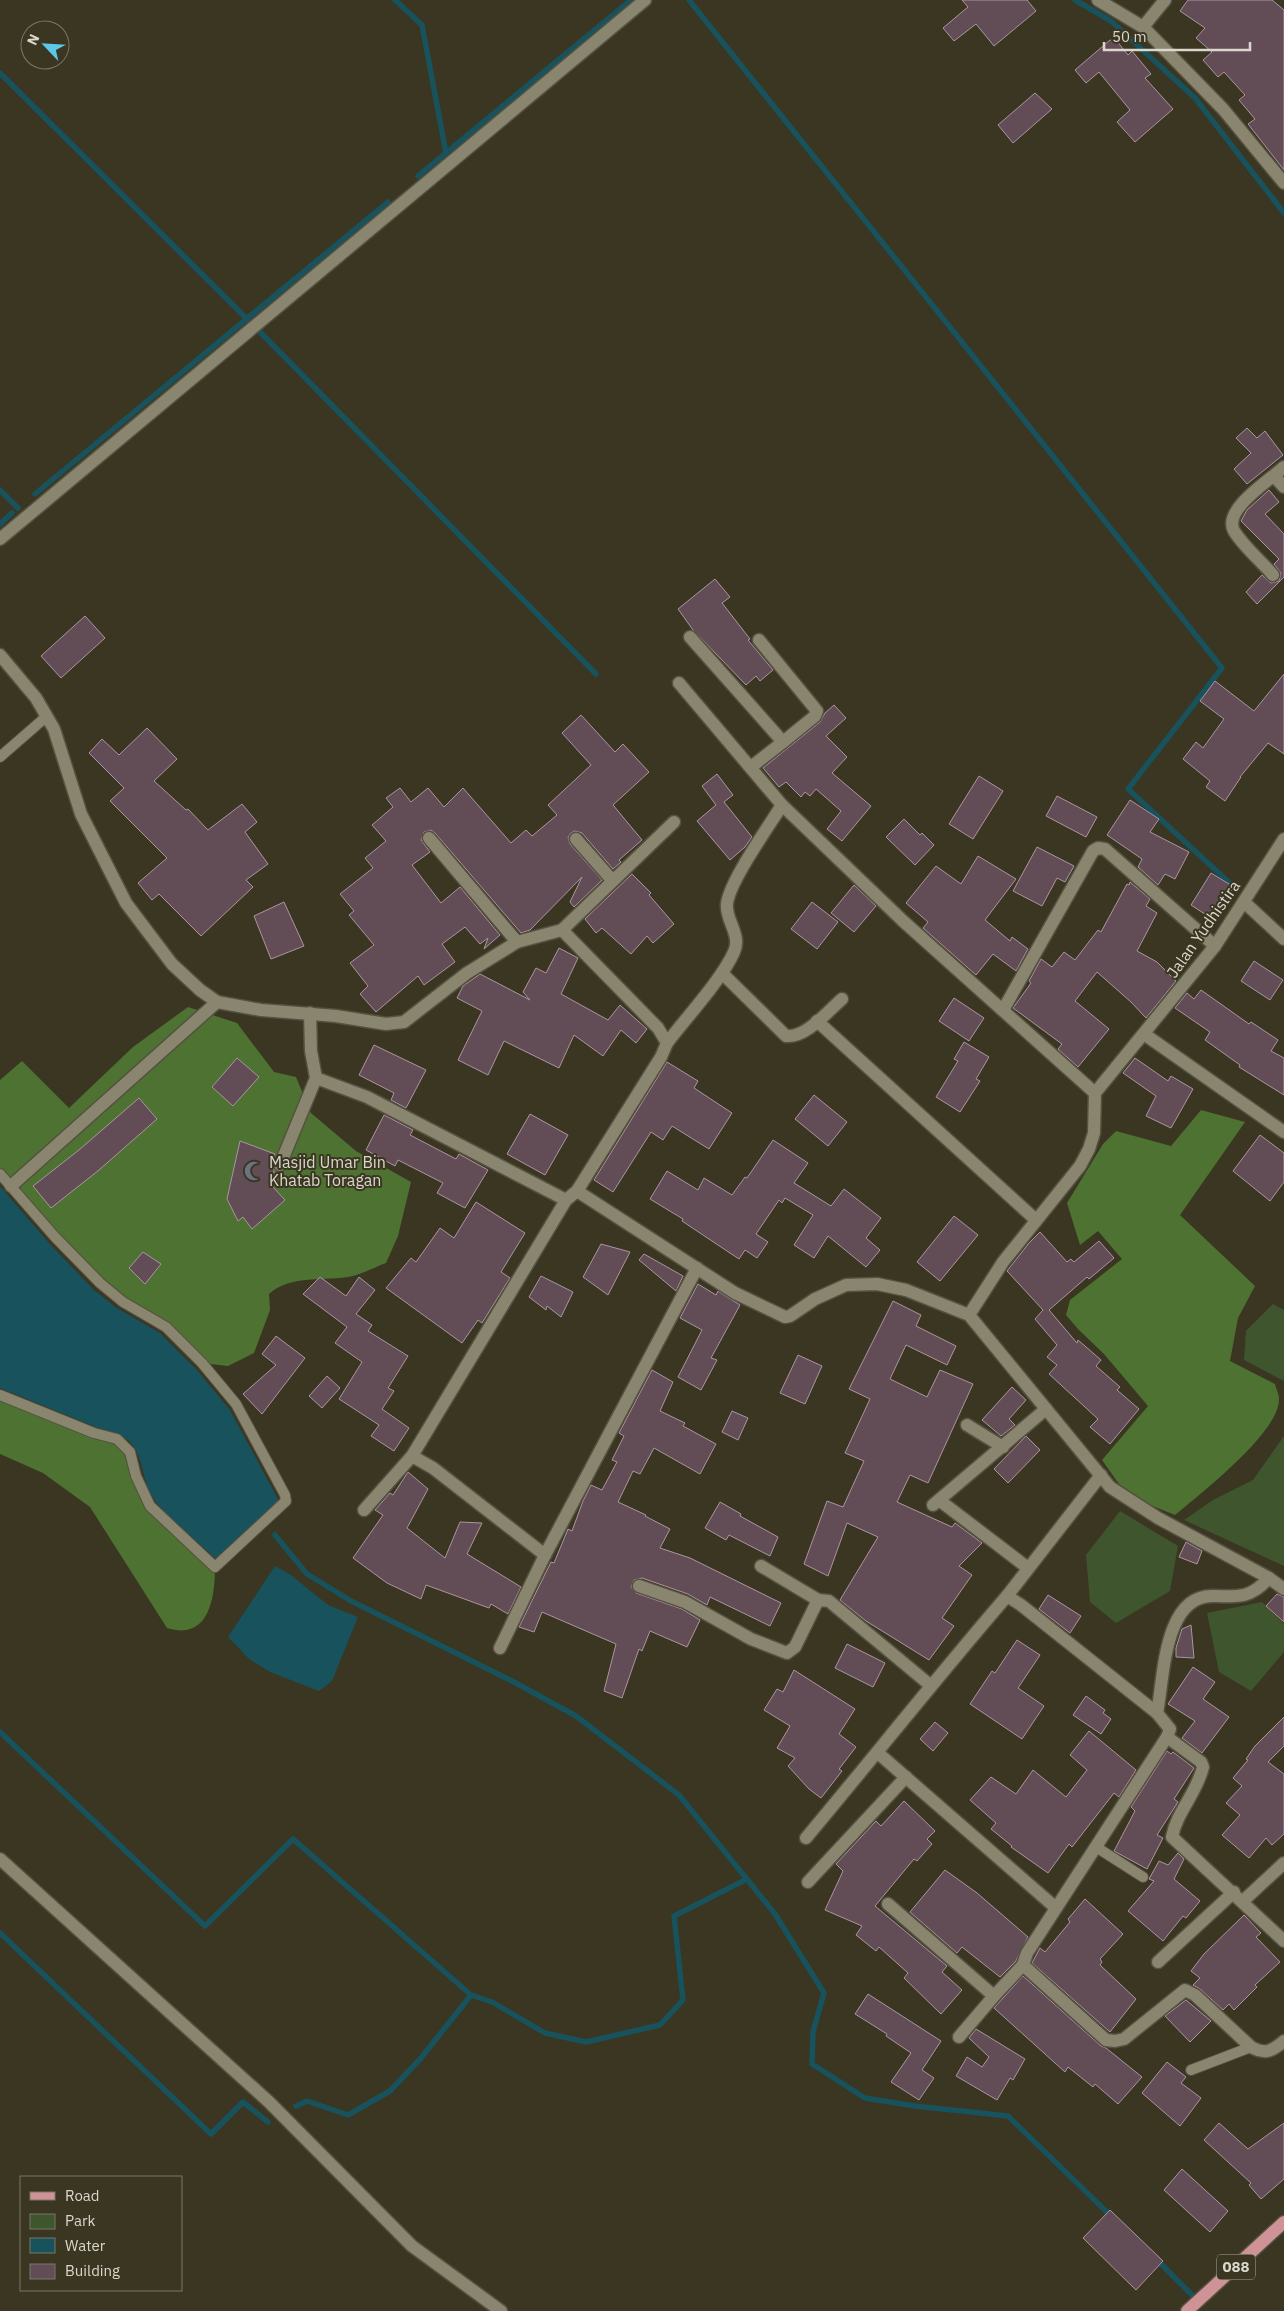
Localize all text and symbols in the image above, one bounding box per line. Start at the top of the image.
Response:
north arrow [20,20,70,70]
scale bar [1104,20,1250,52]
text: 50 m [1112,27,1147,46]
text: N [23,31,44,48]
street label: Jalan Yudhistira [1162,876,1244,982]
place label: Masjid Umar Bin Khatab Toragan [269,1152,386,1190]
mosque icon: Masjid Umar Bin Khatab Toragan [243,1160,265,1182]
legend [20,2176,182,2291]
text: Road [65,2186,100,2205]
text: Park [65,2211,95,2230]
text: Water [65,2236,106,2255]
road number: 088 [1217,2254,1255,2280]
text: Building [65,2261,120,2280]

